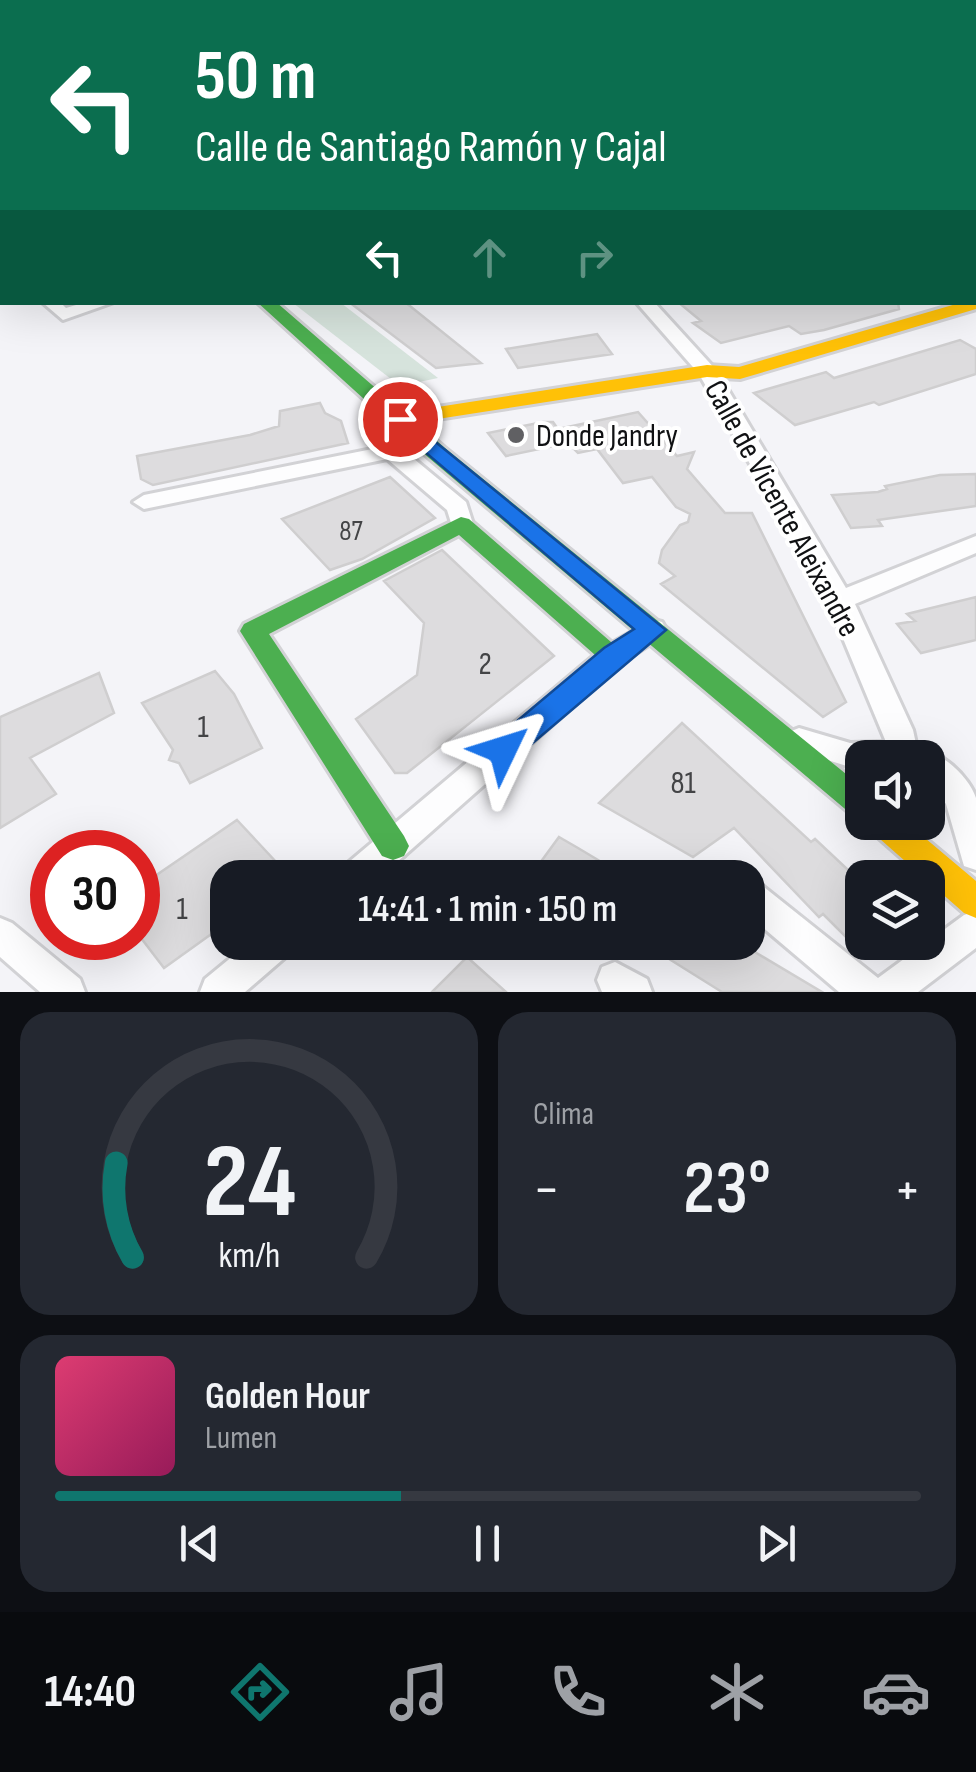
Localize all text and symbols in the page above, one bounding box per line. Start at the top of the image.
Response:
text: 50 m [195,35,316,119]
icon: left [30,40,160,170]
text: Calle de Santiago Ramón y Cajal [195,120,667,175]
icon: left [357,230,412,285]
icon: ahead [462,230,517,285]
icon: right [567,230,622,285]
street label: Calle de Vicente Aleixandre [695,374,868,644]
pin [358,377,443,462]
icon: arrive [373,392,428,447]
place label: Donde Jandry [536,417,678,456]
marker: Donde Jandry [505,424,527,446]
house number: 87 [339,515,363,548]
house number: 2 [478,645,492,684]
position arrow [451,698,555,802]
house number: 1 [197,708,209,747]
map controls [845,740,945,960]
button: sound [845,740,945,840]
house number: 81 [670,764,696,803]
speed limit sign: 30 [30,830,160,960]
button: layers [845,860,945,960]
text: 14:41 · 1 min · 150 m [358,887,617,932]
house number: 1 [176,890,188,929]
text: Clima [533,1095,594,1134]
text: 24 [202,1121,296,1246]
text: 23° [683,1144,771,1235]
text: − [533,1157,560,1224]
text: + [894,1157,921,1224]
text: km/h [218,1235,280,1278]
text: Golden Hour [205,1374,370,1419]
text: Lumen [205,1419,277,1458]
icon: previous [172,1516,227,1571]
icon: pause [460,1516,515,1571]
icon: next [749,1516,804,1571]
icon: directions [225,1657,295,1727]
icon: music [384,1657,454,1727]
icon: phone [543,1657,613,1727]
icon: climate [702,1657,772,1727]
icon: car [861,1657,931,1727]
text: 14:40 [45,1665,136,1720]

